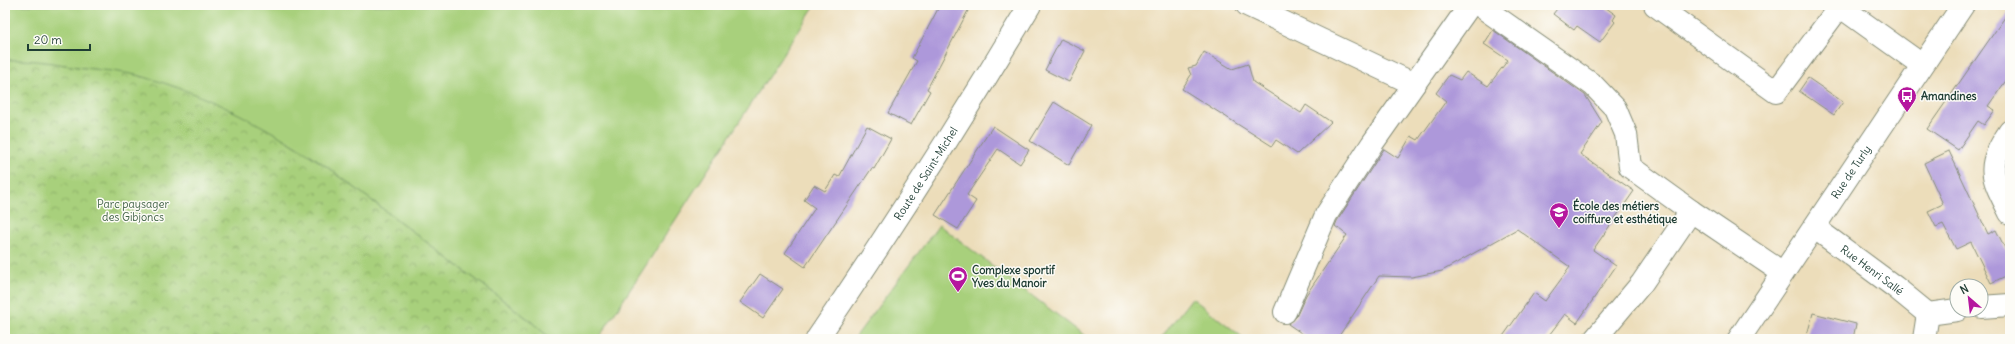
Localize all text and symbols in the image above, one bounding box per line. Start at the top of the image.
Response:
scale bar [28,26,90,52]
text: 20 m [34,32,62,47]
bus stop icon: Amandines [1896,85,1918,113]
place label: Amandines [1921,89,1977,103]
street label: Route de Saint-Michel [891,124,961,223]
street label: Rue de Turly [1828,143,1874,202]
park label: Parc paysager des Gibjoncs [97,197,169,224]
place label: École des métiers coiffure et esthétique [1573,198,1677,227]
school or university icon: École des métiers coiffure et esthétique [1548,201,1570,229]
street label: Rue Henri Sallé [1838,242,1906,298]
place label: Complexe sportif Yves du Manoir [971,263,1055,290]
sports icon: Complexe sportif Yves du Manoir [947,265,969,293]
north arrow [1949,278,1989,318]
text: N [1958,281,1971,297]

